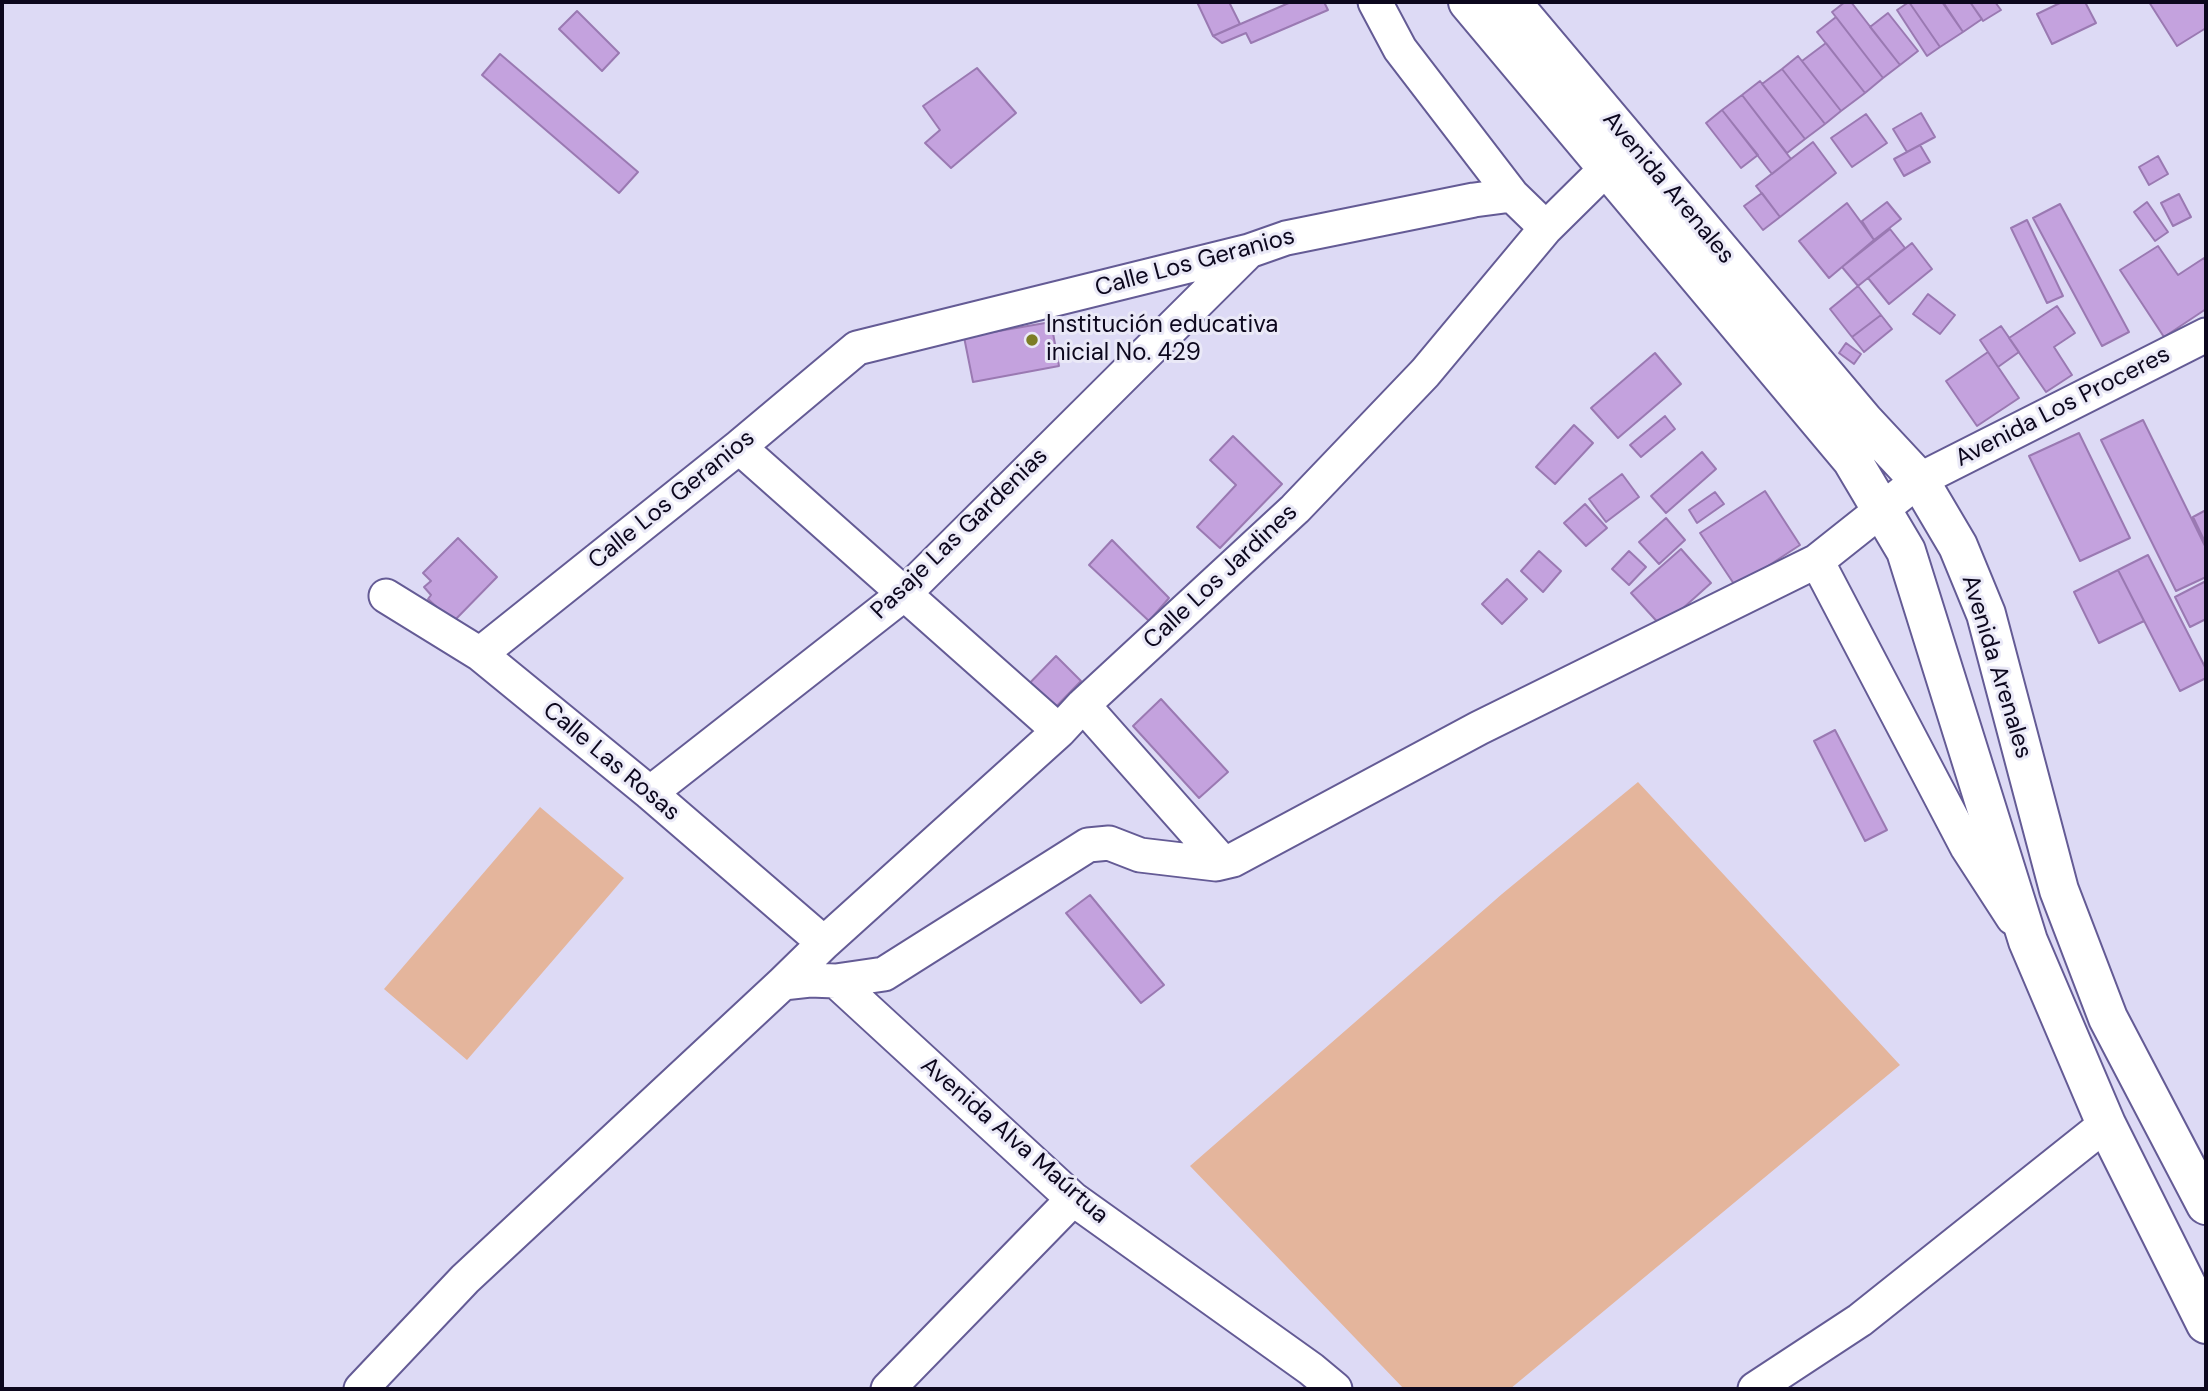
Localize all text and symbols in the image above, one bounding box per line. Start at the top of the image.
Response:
street label: Avenida Arenales [1596,106,1740,270]
street label: Calle Los Geranios [1092,223,1298,303]
place label: Institución educativa inicial No. 429 [1046,312,1278,368]
marker: Institución educativa inicial No. 429 [1024,332,1040,348]
street label: Avenida Los Proceres [1951,340,2175,474]
street label: Calle Los Geranios [583,424,761,576]
street label: Pasaje Las Gardenias [866,442,1054,626]
street label: Calle Los Jardines [1138,498,1304,656]
street label: Avenida Arenales [1954,572,2038,762]
street label: Calle Las Rosas [537,696,685,828]
street label: Avenida Alva Maúrtua [914,1052,1114,1230]

